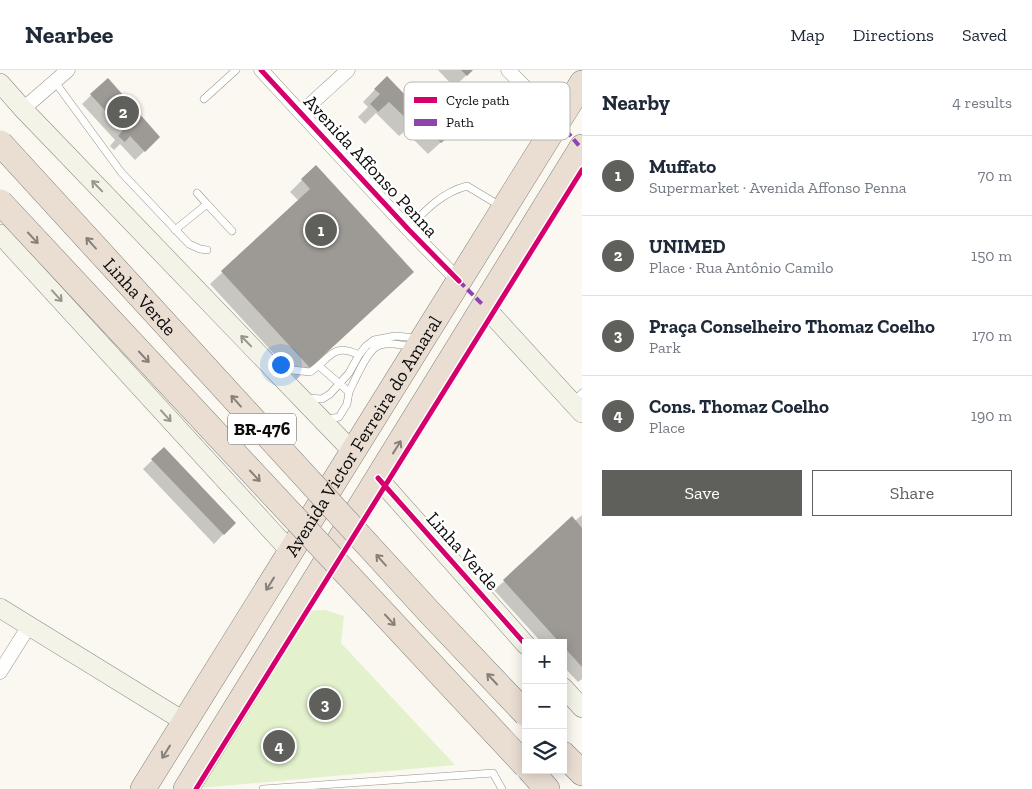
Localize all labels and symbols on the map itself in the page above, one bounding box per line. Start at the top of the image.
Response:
legend [404,82,570,140]
street label: Avenida Affonso Penna [299,90,443,242]
text: Cycle path [446,92,510,109]
pin: 2 [107,93,139,131]
text: Path [446,114,474,131]
one-way arrow [91,180,103,192]
pin: 1 [305,211,337,249]
one-way arrow [27,232,39,244]
one-way arrow [85,236,97,249]
street label: Linha Verde [99,253,182,340]
one-way arrow [51,289,63,302]
street label: Avenida Victor Ferreira do Amaral [279,311,446,560]
one-way arrow [240,335,252,347]
one-way arrow [138,351,150,363]
your location [268,352,294,378]
one-way arrow [230,395,242,408]
one-way arrow [160,409,172,422]
road number: BR-476 [228,414,296,444]
one-way arrow [392,441,402,455]
one-way arrow [249,469,261,482]
street label: Linha Verde [422,507,504,595]
one-way arrow [376,553,387,566]
one-way arrow [265,577,275,591]
one-way arrow [384,614,396,627]
one-way arrow [486,672,498,685]
pin: 3 [309,685,341,723]
pin: 4 [263,727,295,765]
one-way arrow [161,745,172,759]

